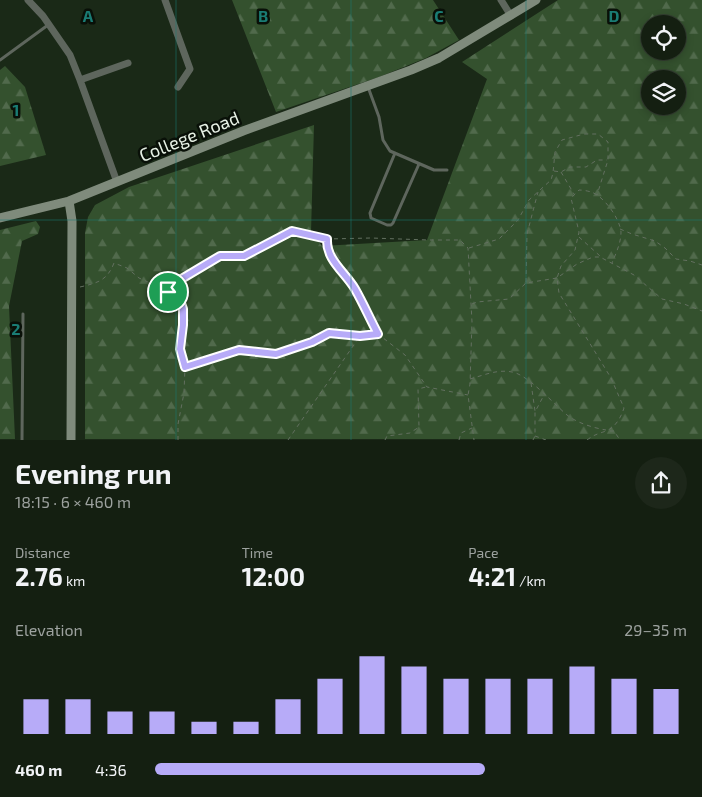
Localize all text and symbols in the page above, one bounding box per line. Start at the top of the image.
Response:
text: A [83,6,94,25]
text: B [258,6,268,25]
text: C [434,6,444,25]
text: D [609,6,620,25]
map controls [641,15,686,115]
button: locate [641,15,686,60]
button: layers [641,70,686,115]
text: 1 [13,100,19,119]
street label: College Road [136,106,242,166]
pin [147,271,189,313]
icon: arrive [154,278,182,306]
text: 2 [11,319,21,338]
text: Evening run [15,456,172,490]
button: share [635,457,687,509]
text: 18:15 · 6 × 460 m [15,492,131,511]
text: Distance [15,544,70,561]
text: Time [242,544,273,561]
text: Pace [468,544,498,561]
text: 2.76 [15,561,63,591]
text: 12:00 [242,561,305,591]
text: 4:21 [468,561,516,591]
text: km [63,572,85,589]
text: /km [516,572,546,589]
text: Elevation [15,620,83,639]
text: 29–35 m [624,620,687,639]
text: 460 m [15,760,62,779]
text: 4:36 [95,760,127,779]

